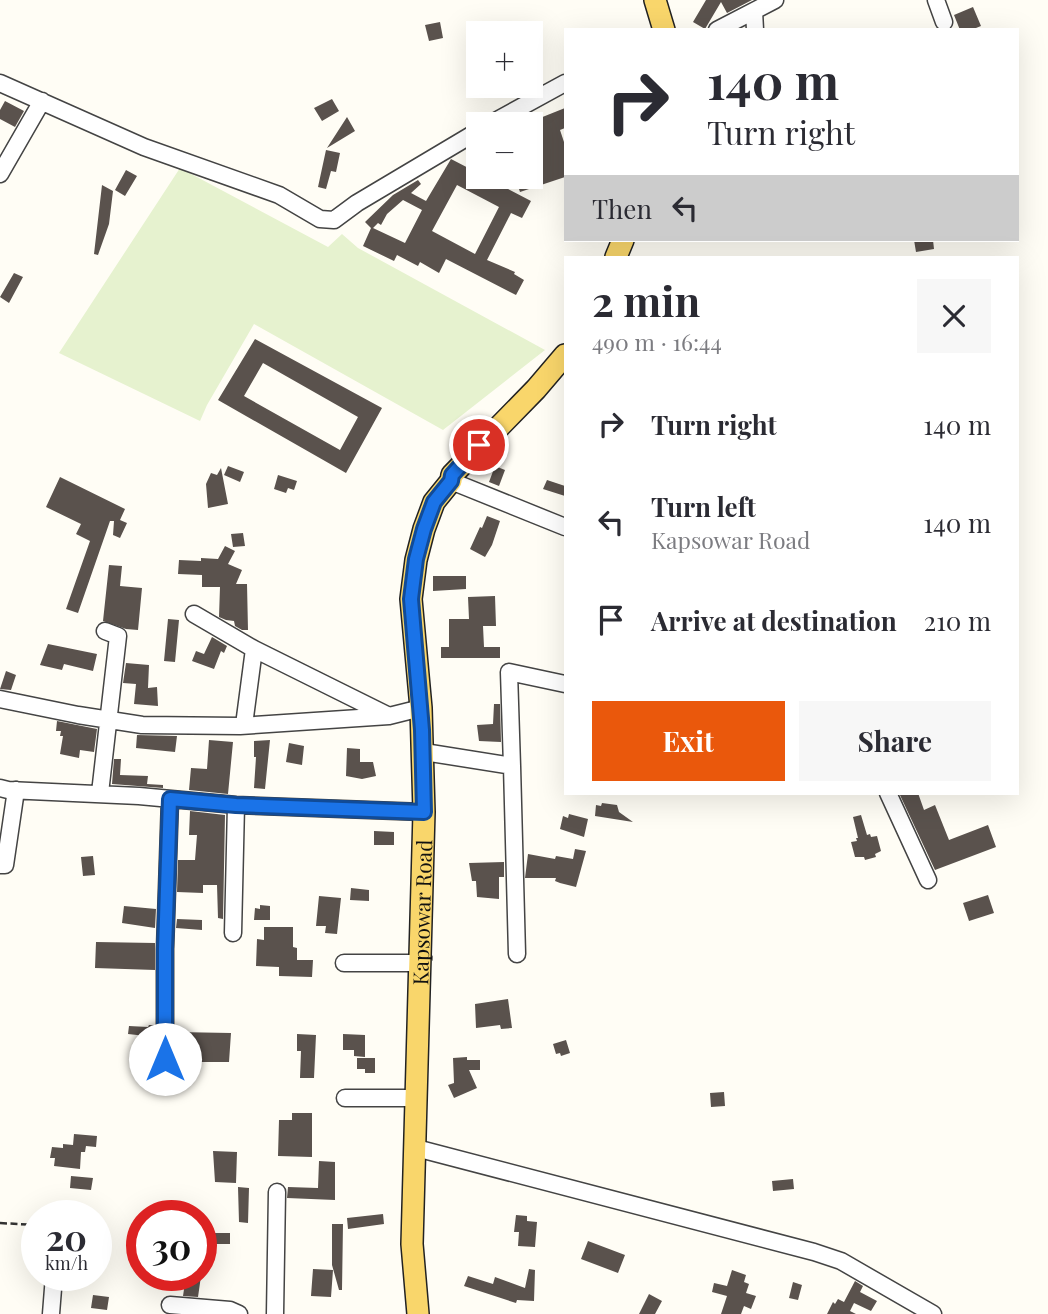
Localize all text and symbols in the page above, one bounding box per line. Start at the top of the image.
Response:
map controls [466,21,543,189]
button: + [466,21,543,98]
text: 140 m [707,47,839,112]
icon: right [592,56,683,147]
text: Turn right [707,110,855,153]
button: − [466,112,543,189]
icon: left [666,189,704,227]
text: Then [592,191,652,226]
text: 2 min [592,272,700,328]
button: close [917,279,991,353]
text: 490 m · 16:44 [592,326,722,357]
icon: right [592,405,630,443]
text: Turn right [651,407,777,442]
text: 140 m [923,407,991,442]
pin [449,415,509,475]
icon: arrive [460,426,498,464]
text: Turn left [651,489,756,524]
icon: left [592,503,630,541]
text: 140 m [923,505,991,540]
text: Kapsowar Road [651,524,810,555]
icon: arrive [592,601,630,639]
text: Arrive at destination [651,603,897,638]
text: 210 m [924,603,991,638]
button: Exit [592,701,785,781]
button: Share [799,701,991,781]
street label: Kapsowar Road [405,839,437,986]
position arrow [128,1022,202,1096]
speed limit sign: 30 [126,1200,217,1291]
text: 20 [46,1213,87,1260]
text: km/h [45,1251,88,1275]

